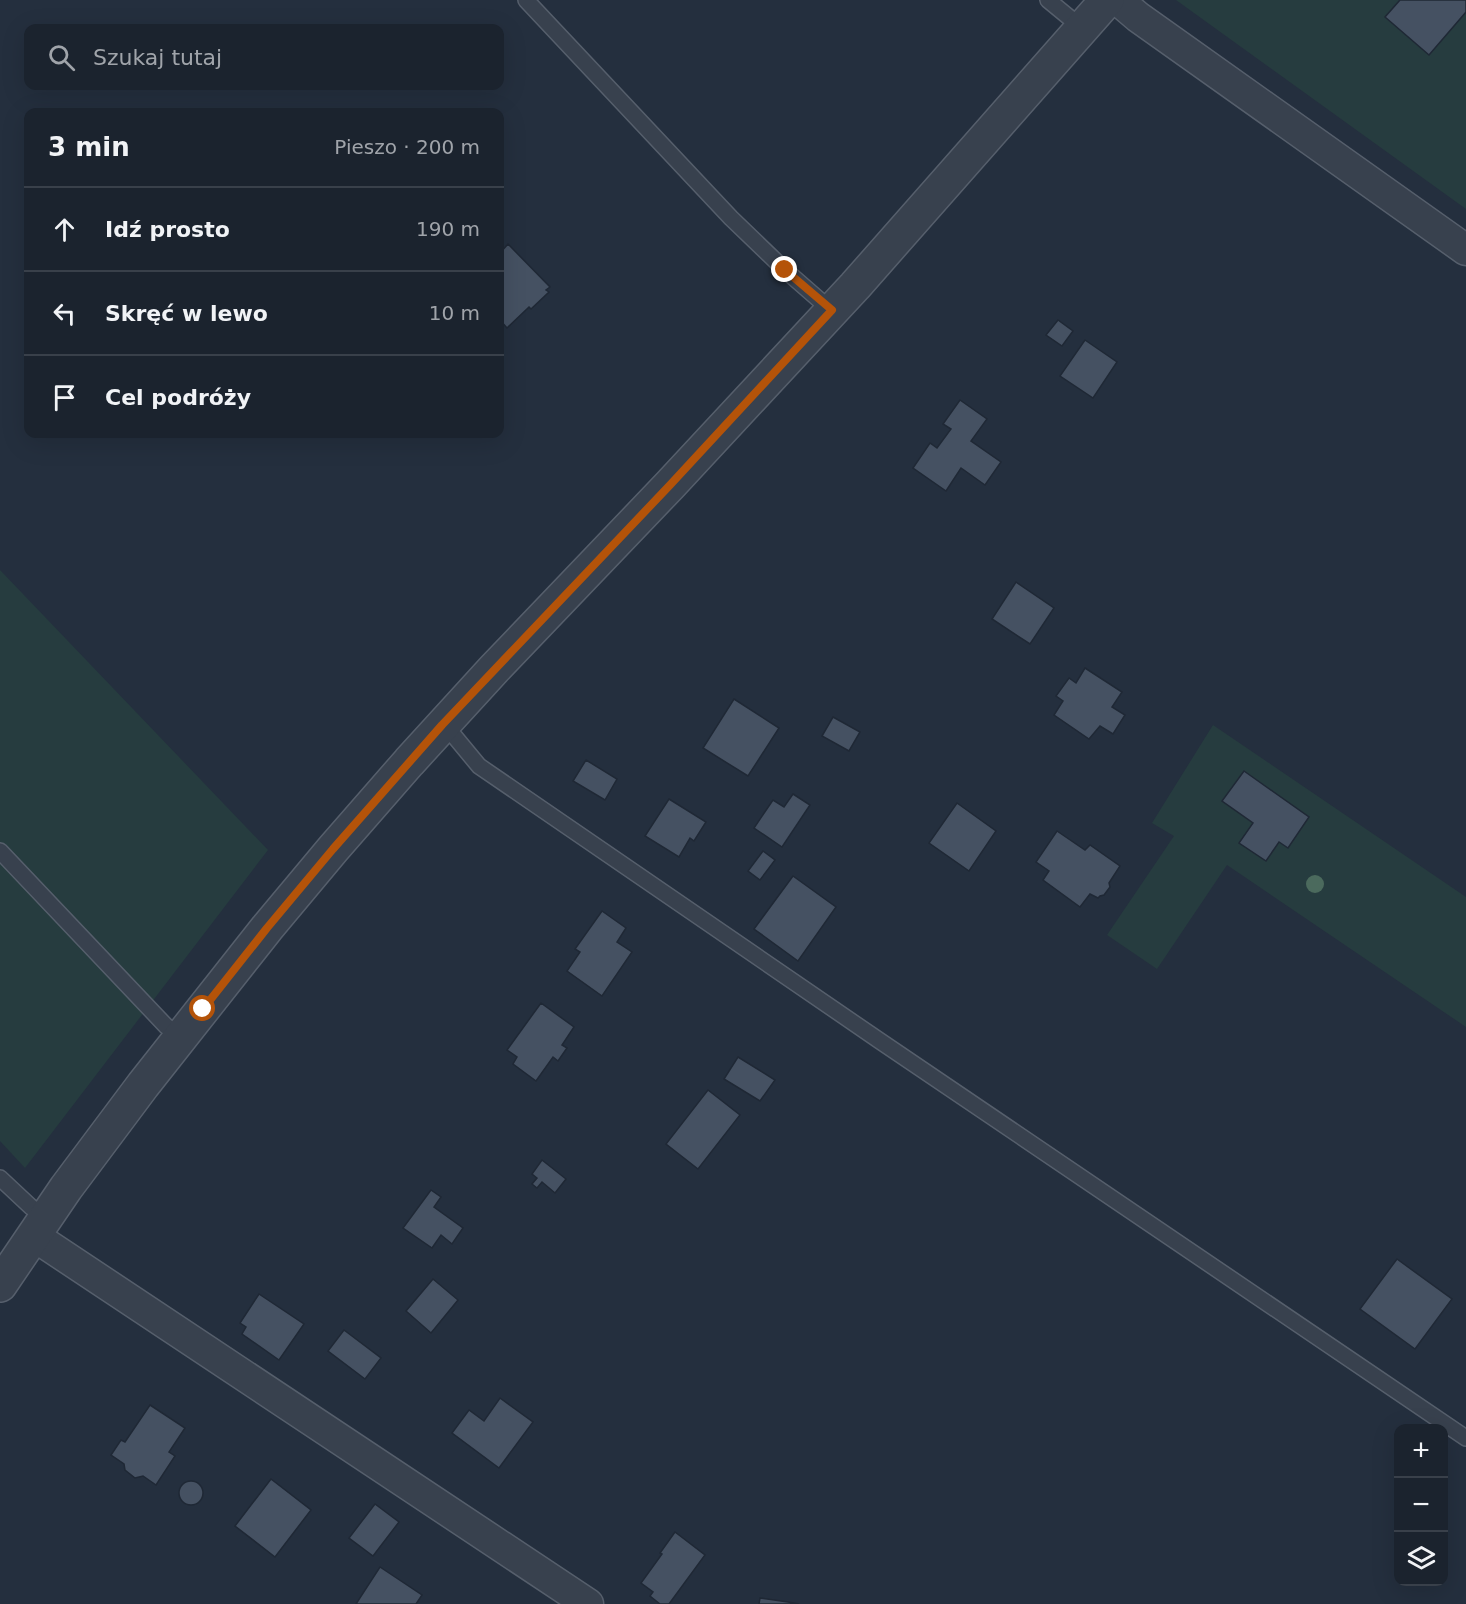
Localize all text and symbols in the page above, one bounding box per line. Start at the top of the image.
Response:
search box [24,24,504,90]
icon: search [45,41,78,74]
text: Szukaj tutaj [93,45,222,70]
text: 3 min [48,132,130,162]
text: Pieszo · 200 m [334,135,480,159]
icon: ahead [48,213,81,246]
text: Idź prosto [105,217,230,242]
text: 190 m [416,217,480,241]
route end [771,256,797,282]
icon: left [48,297,81,330]
text: Skręć w lewo [105,301,268,326]
text: 10 m [429,301,480,325]
icon: arrive [48,381,81,414]
text: Cel podróży [105,385,251,410]
route start [189,995,215,1021]
map controls [1394,1424,1448,1586]
button: + [1394,1424,1448,1478]
button: − [1394,1478,1448,1532]
button: layers [1394,1532,1448,1586]

